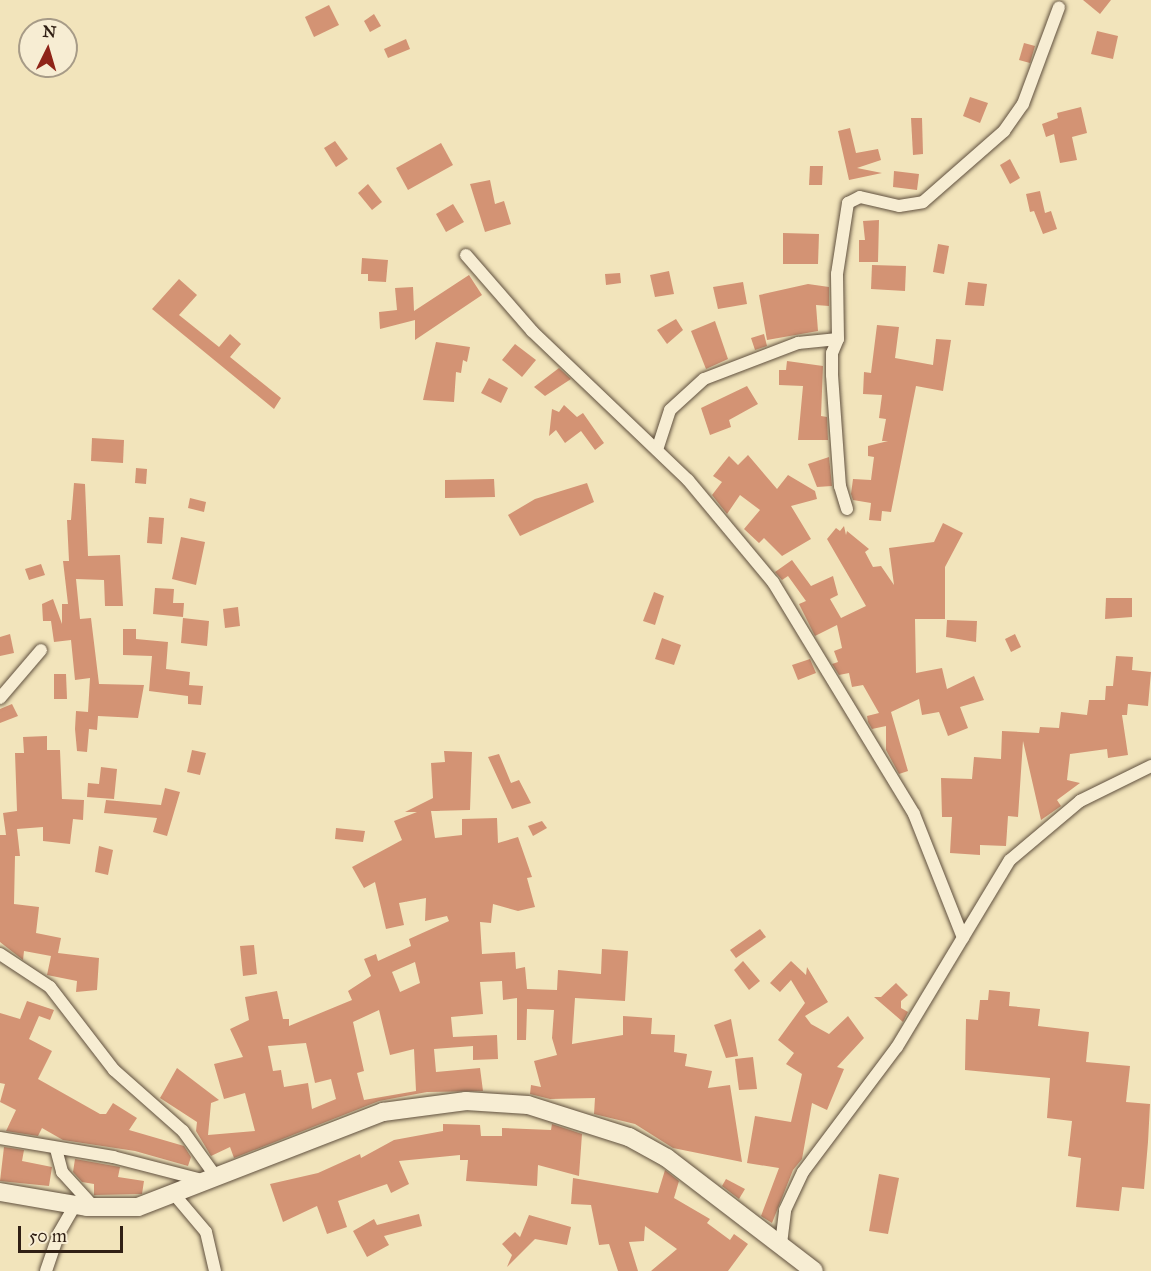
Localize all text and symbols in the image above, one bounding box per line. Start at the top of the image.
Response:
north arrow [18,18,78,78]
text: N [42,22,57,42]
scale bar [21,1214,126,1252]
text: 50 m [29,1225,67,1247]

